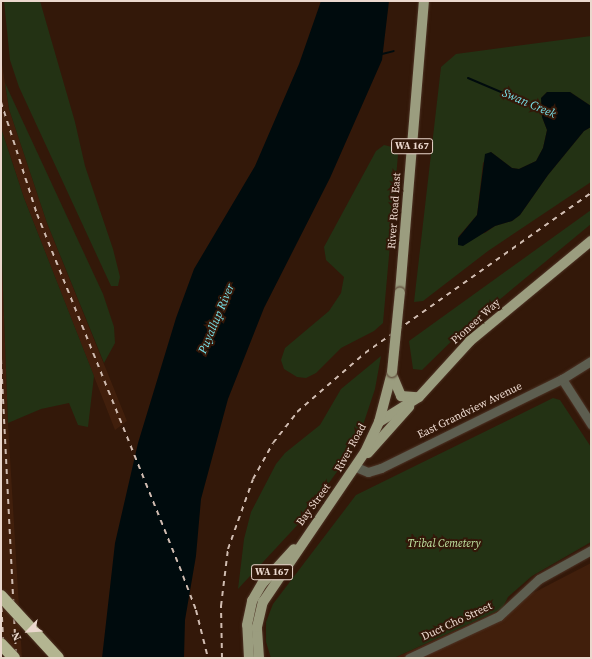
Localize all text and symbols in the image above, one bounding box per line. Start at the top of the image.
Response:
water label: Swan Creek [500,86,558,122]
road number: WA 167 [391,138,433,154]
street label: River Road East [386,172,404,250]
water label: Puyallup River [196,282,238,356]
street label: Pioneer Way [449,296,503,348]
street label: East Grandview Avenue [415,380,525,442]
street label: River Road [332,421,370,475]
street label: Bay Street [294,481,334,529]
park label: Tribal Cemetery [408,537,480,551]
road number: WA 167 [251,564,293,580]
street label: Duct Cho Street [420,600,494,644]
north arrow [8,611,48,651]
text: N [8,629,25,643]

